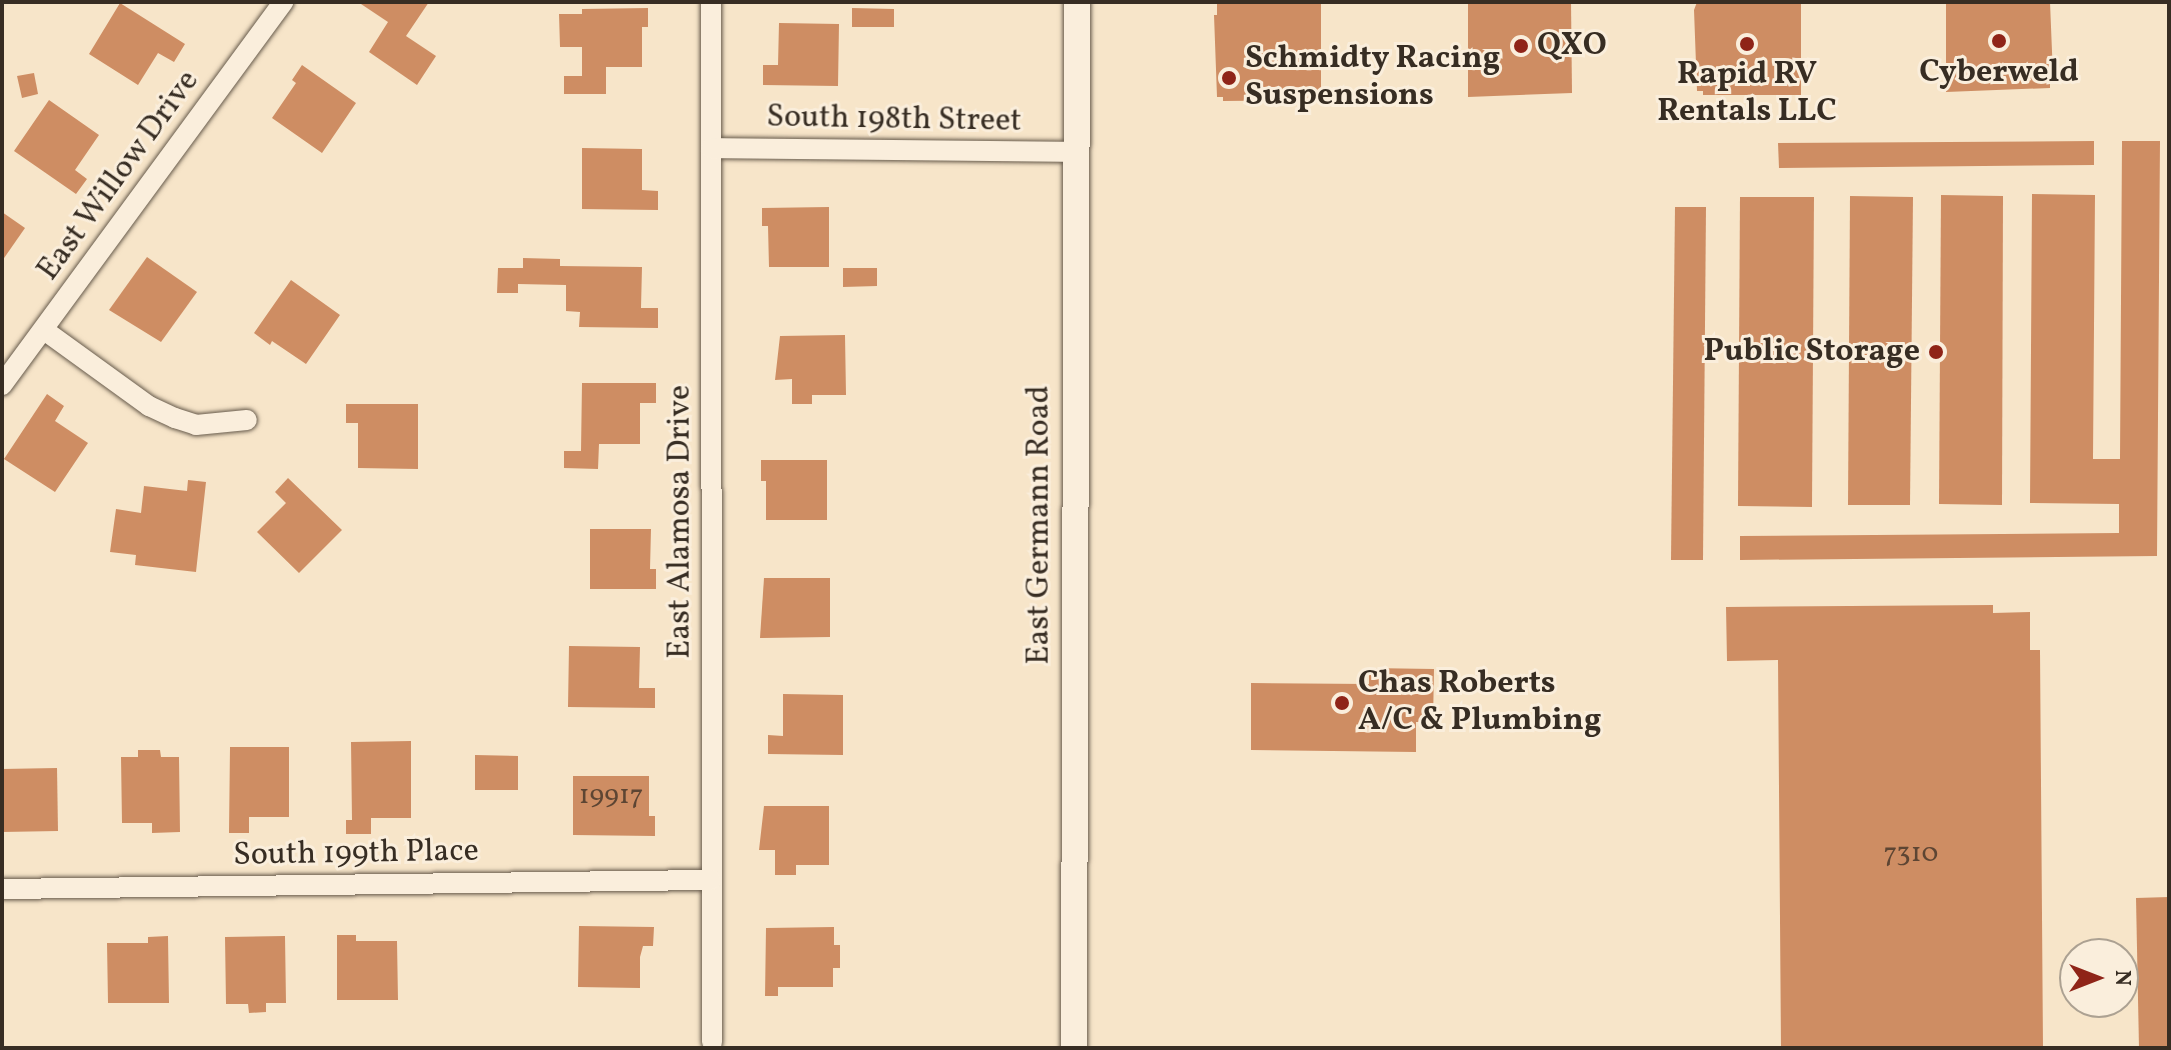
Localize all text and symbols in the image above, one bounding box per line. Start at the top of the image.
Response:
place label: QXO [1537,27,1607,65]
marker: Cyberweld [1990,32,2008,50]
marker: Rapid RV Rentals LLC [1738,35,1756,53]
marker: QXO [1512,37,1530,55]
place label: Schmidty Racing Suspensions [1245,41,1501,116]
place label: Cyberweld [1919,54,2079,92]
place label: Rapid RV Rentals LLC [1657,57,1837,132]
street label: East Willow Drive [29,63,209,289]
marker: Schmidty Racing Suspensions [1220,69,1238,87]
street label: South 198th Street [766,99,1022,141]
place label: Public Storage [1704,333,1920,371]
marker: Public Storage [1927,343,1945,361]
street label: East Alamosa Drive [662,385,700,659]
street label: East Germann Road [1021,385,1059,665]
place label: Chas Roberts A/C & Plumbing [1358,666,1601,741]
marker: Chas Roberts A/C & Plumbing [1333,694,1351,712]
house number: 19917 [579,779,643,813]
street label: South 199th Place [233,833,479,875]
house number: 7310 [1884,837,1938,871]
north arrow [2059,938,2139,1018]
text: N [2106,970,2137,986]

